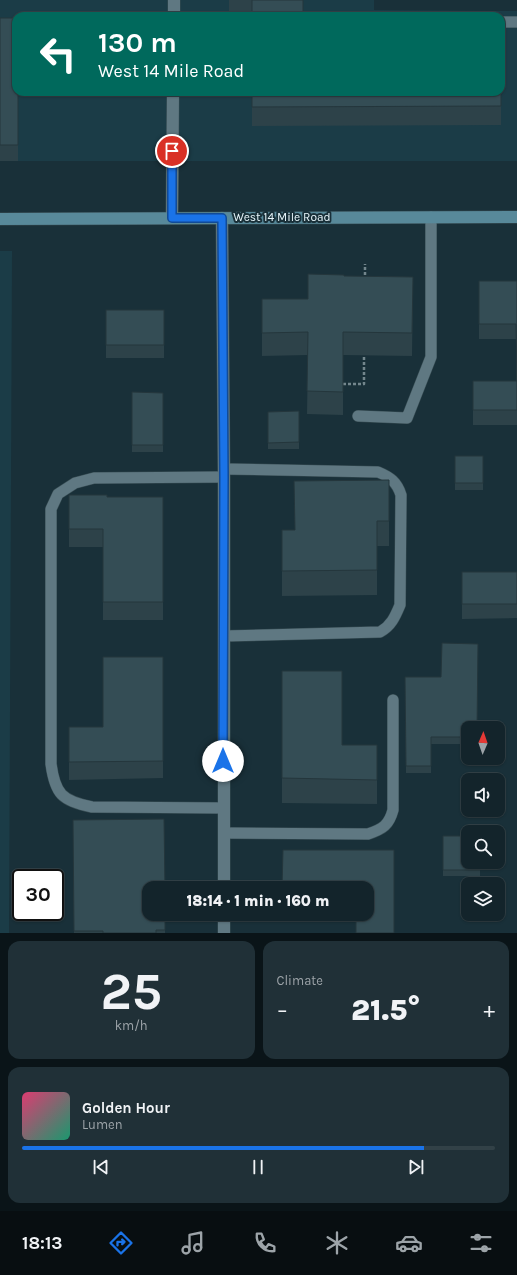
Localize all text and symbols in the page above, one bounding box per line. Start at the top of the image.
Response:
text: 130 m [98,26,177,59]
icon: left [32,28,84,80]
text: West 14 Mile Road [98,60,244,82]
pin [155,134,189,168]
icon: arrive [161,140,183,162]
street label: West 14 Mile Road [233,210,331,224]
north arrow [461,721,505,765]
map controls [461,721,505,921]
position arrow [202,740,244,782]
button: sound [461,773,505,817]
button: search [461,825,505,869]
speed limit sign: 30 [12,869,64,921]
button: layers [461,877,505,921]
text: 18:14 · 1 min · 160 m [187,892,329,910]
text: 25 [100,961,162,1022]
text: Climate [277,973,323,988]
text: 21.5° [351,992,420,1028]
text: − [277,997,288,1023]
text: + [483,997,495,1023]
text: km/h [115,1018,148,1033]
text: Golden Hour [82,1099,170,1117]
text: Lumen [82,1117,123,1132]
icon: previous [90,1156,112,1178]
icon: pause [247,1156,269,1178]
icon: next [405,1156,427,1178]
icon: directions [107,1229,135,1257]
icon: music [179,1229,207,1257]
icon: phone [251,1229,279,1257]
icon: climate [323,1229,351,1257]
icon: car [395,1229,423,1257]
icon: filters [467,1229,495,1257]
text: 18:13 [22,1232,63,1254]

